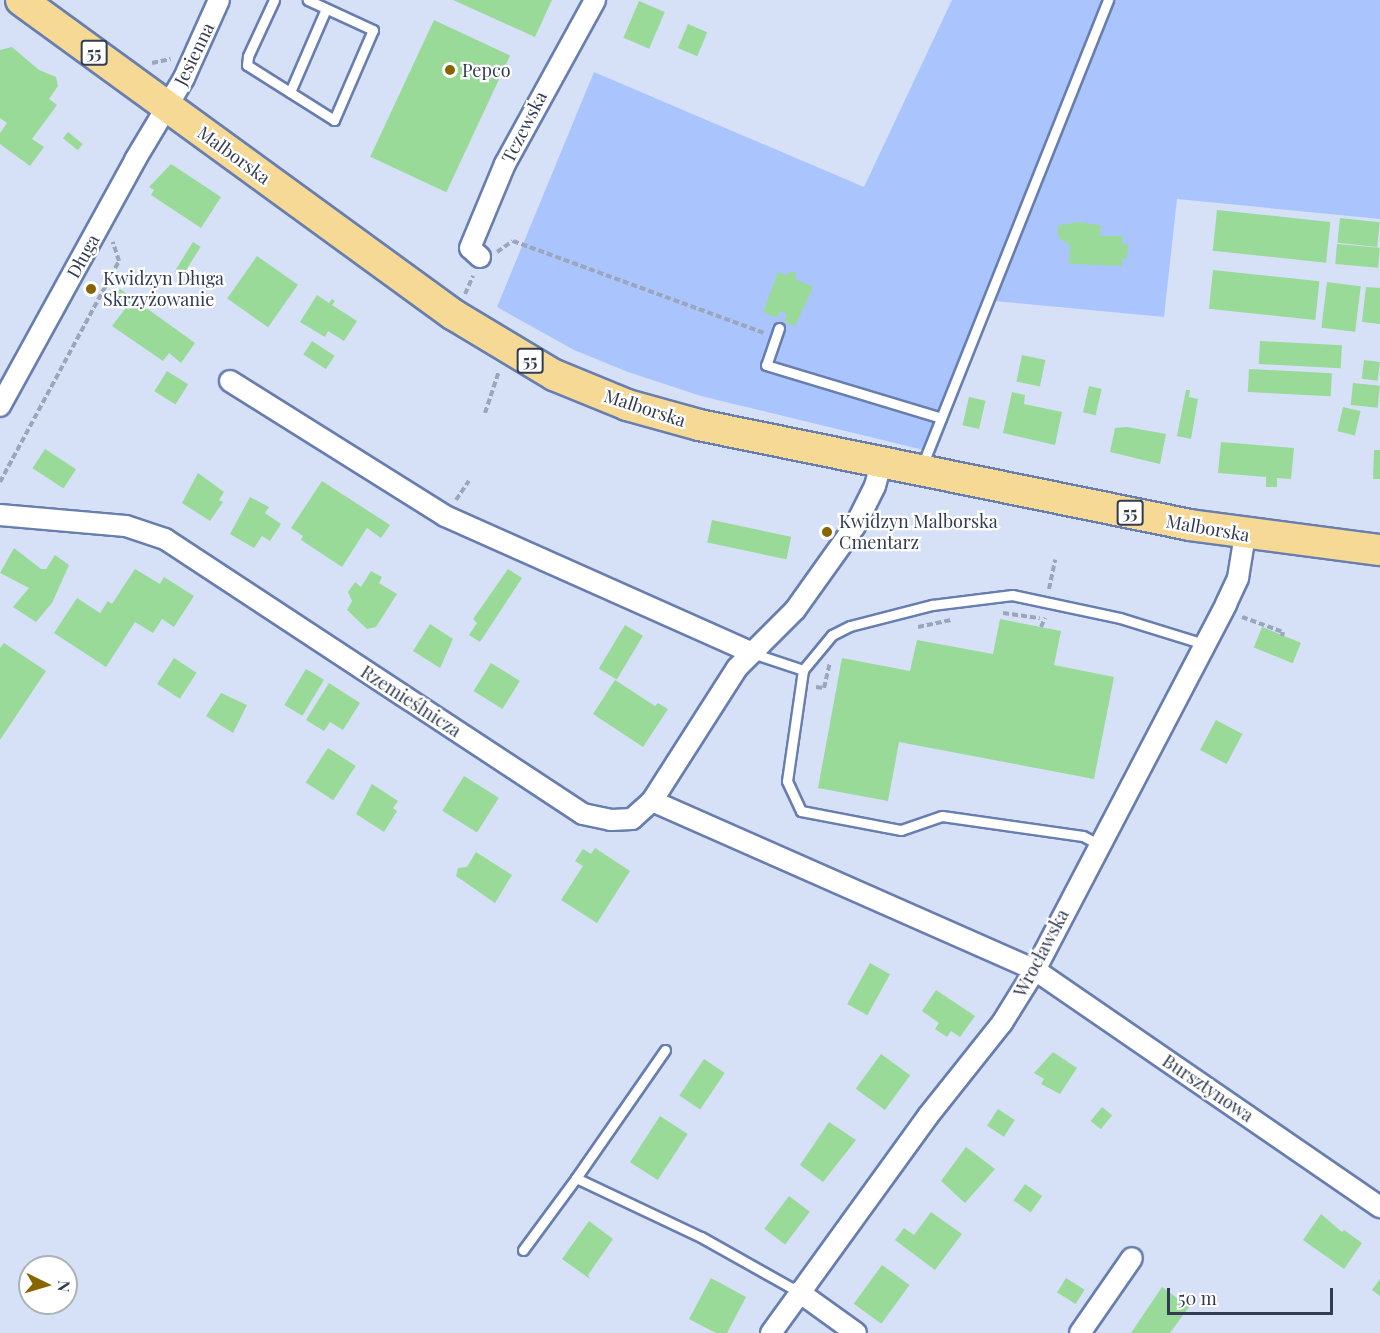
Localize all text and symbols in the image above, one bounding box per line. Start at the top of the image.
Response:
street label: Jesienna [169,19,219,89]
road number: 55 [80,40,107,66]
place label: Pepco [462,59,511,81]
marker: Pepco [443,63,457,77]
street label: Tczewska [497,88,551,166]
street label: Malborska [193,121,275,189]
street label: Długa [62,230,104,282]
place label: Kwidzyn Długa Skrzyżowanie [103,268,224,310]
marker: Kwidzyn Długa Skrzyżowanie [84,282,98,296]
road number: 55 [516,348,544,374]
street label: Malborska [602,385,688,431]
road number: 55 [1116,500,1144,526]
street label: Malborska [1165,510,1251,546]
place label: Kwidzyn Malborska Cmentarz [839,511,998,554]
marker: Kwidzyn Malborska Cmentarz [820,525,834,539]
street label: Rzemieślnicza [357,661,465,741]
street label: Wrocławska [1009,905,1073,1001]
street label: Bursztynowa [1158,1050,1258,1126]
north arrow [18,1255,78,1315]
scale bar [1170,1276,1336,1314]
text: N [53,1280,75,1293]
text: 50 m [1178,1286,1217,1310]

